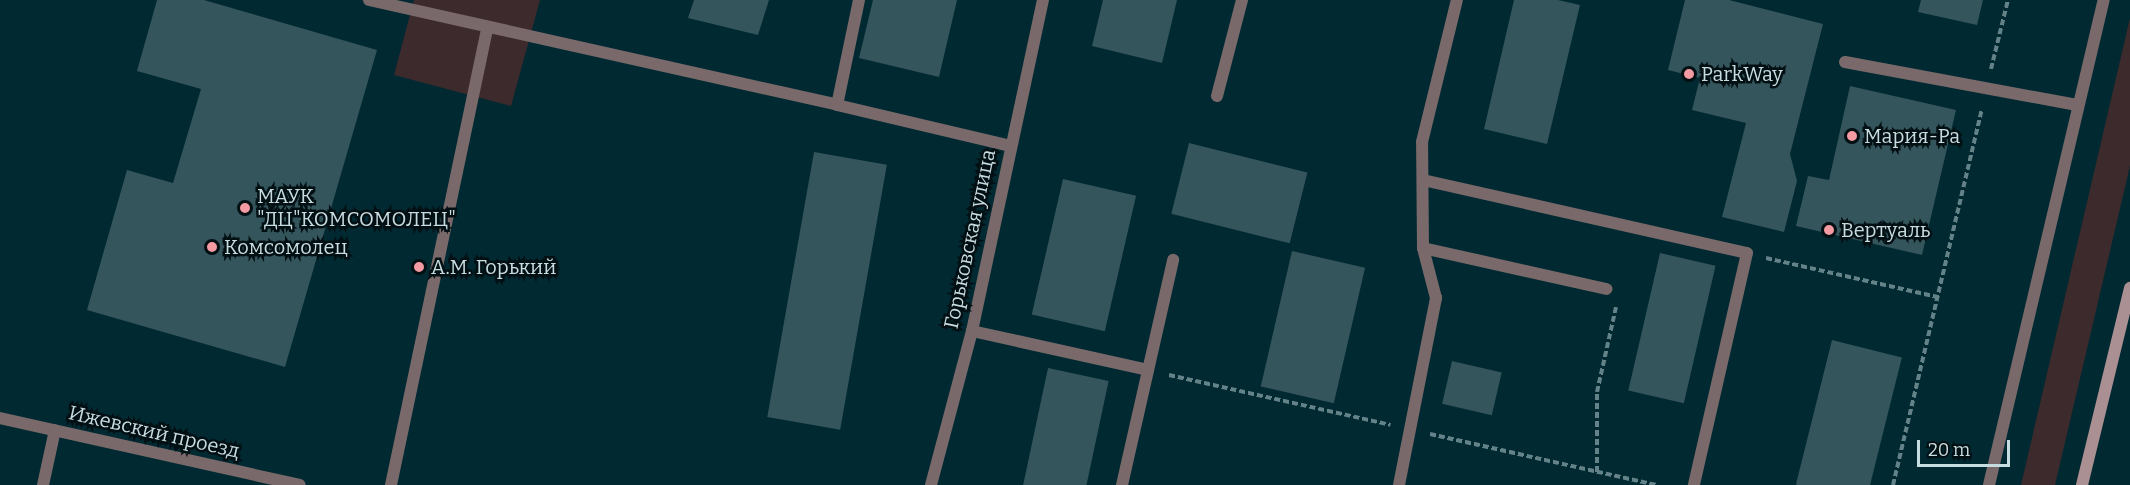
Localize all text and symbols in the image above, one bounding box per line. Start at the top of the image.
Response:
place label: ParkWay [1701,62,1783,86]
marker: ParkWay [1682,67,1696,81]
place label: Мария-Ра [1864,124,1960,148]
marker: Мария-Ра [1845,129,1859,143]
street label: Горьковская улица [939,147,1001,331]
place label: МАУК "ДЦ"КОМСОМОЛЕЦ" [257,184,456,231]
marker: МАУК "ДЦ"КОМСОМОЛЕЦ" [238,201,252,215]
place label: Вертуаль [1841,218,1930,242]
marker: Вертуаль [1822,223,1836,237]
place label: Комсомолец [224,235,348,259]
marker: Комсомолец [205,240,219,254]
place label: А.М. Горький [431,255,556,279]
marker: А.М. Горький [412,260,426,274]
street label: Ижевский проезд [66,401,242,463]
scale bar [1920,428,2013,466]
text: 20 m [1928,439,1970,461]

